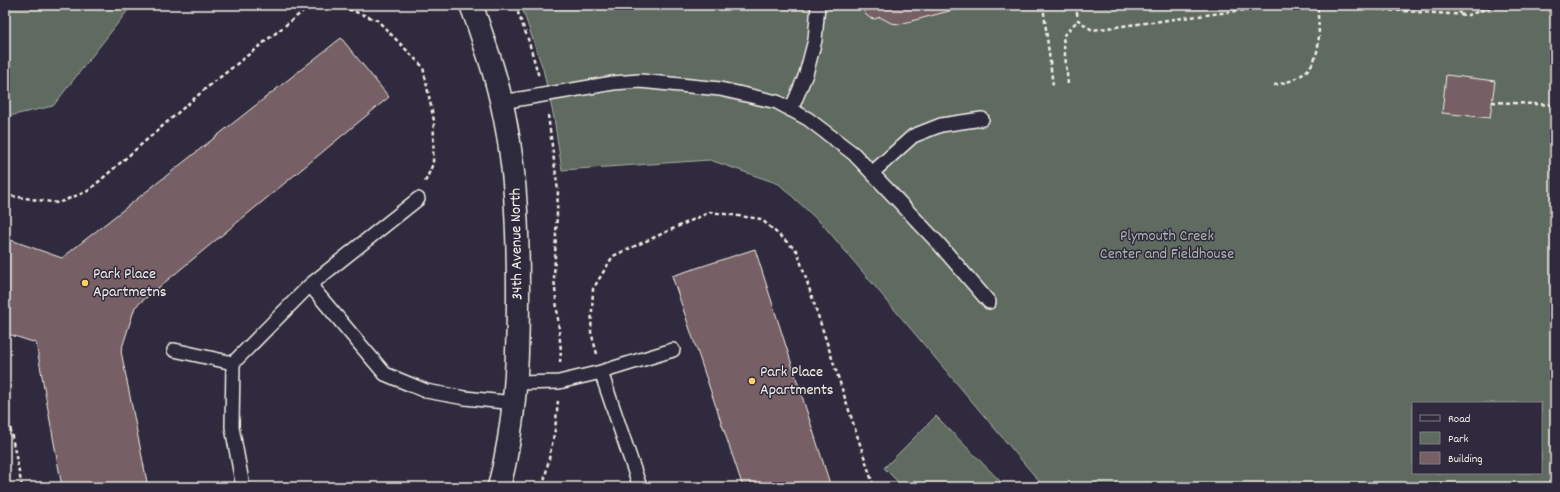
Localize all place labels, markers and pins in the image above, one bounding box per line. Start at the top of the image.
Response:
place label: Park Place Apartmetns [93,263,167,304]
marker: Park Place Apartmetns [80,278,90,288]
place label: Park Place Apartments [760,361,834,402]
marker: Park Place Apartments [747,376,757,386]

